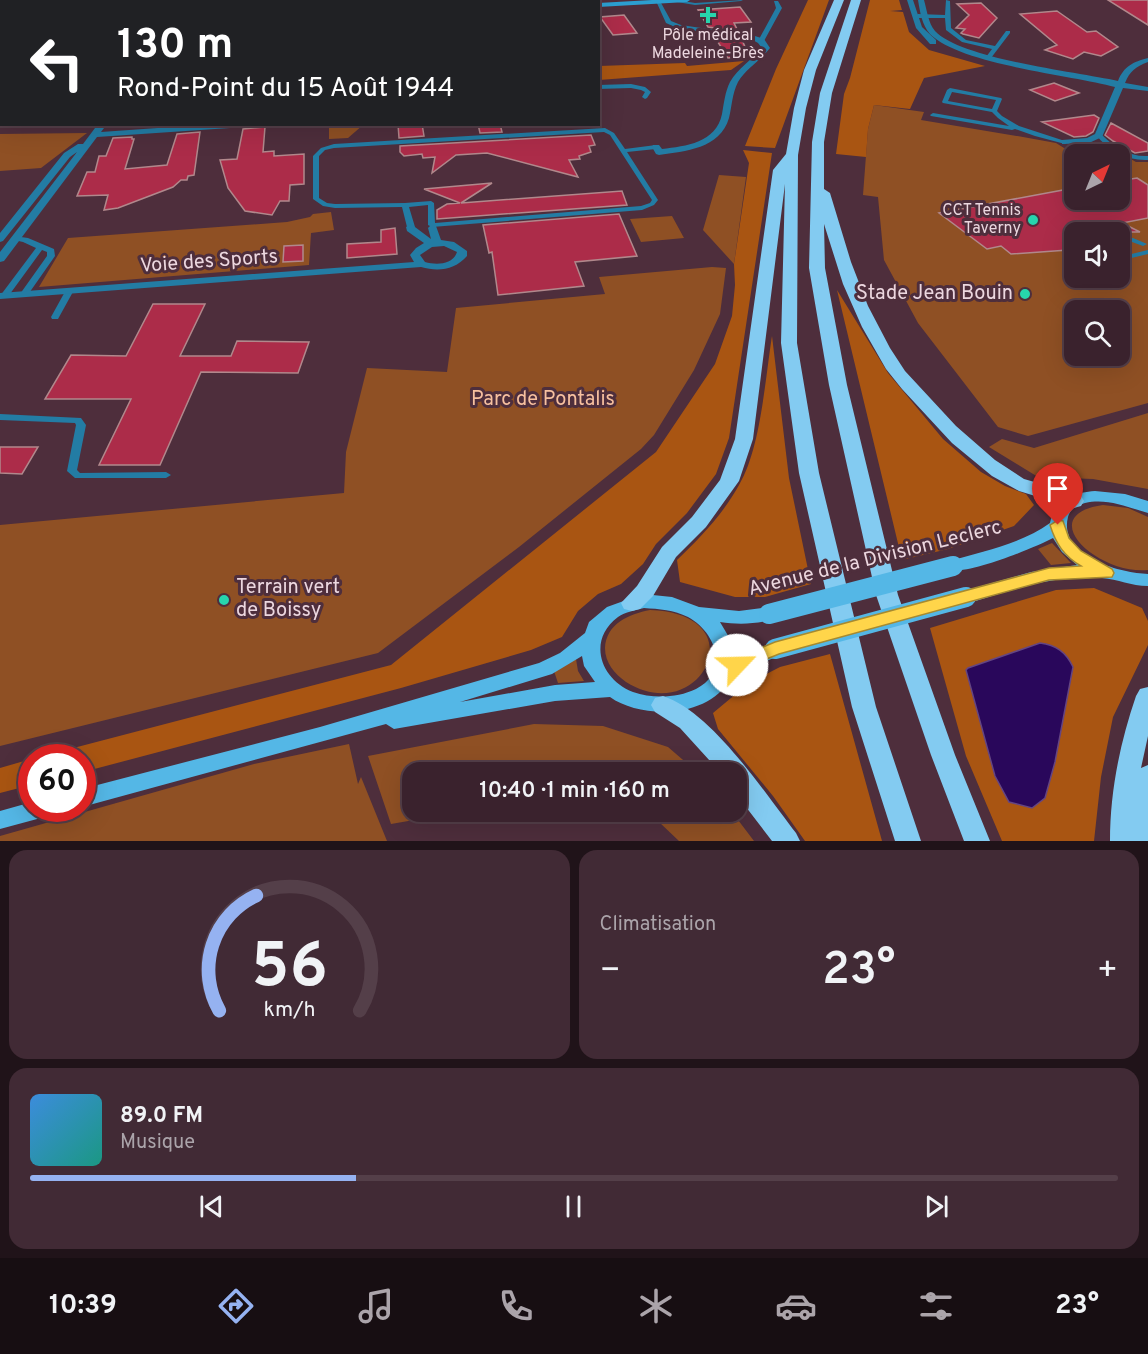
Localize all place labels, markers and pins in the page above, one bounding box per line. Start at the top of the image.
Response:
marker: Pôle médical Madeleine-Brès [699,6,717,24]
place label: Pôle médical Madeleine-Brès [652,26,764,64]
place label: CCT Tennis Taverny [942,201,1021,239]
marker: CCT Tennis Taverny [1026,213,1040,227]
place label: Stade Jean Bouin [856,281,1013,307]
marker: Stade Jean Bouin [1018,287,1032,301]
pin [1032,463,1083,525]
place label: Terrain vert de Boissy [236,575,340,624]
marker: Terrain vert de Boissy [217,593,231,607]

